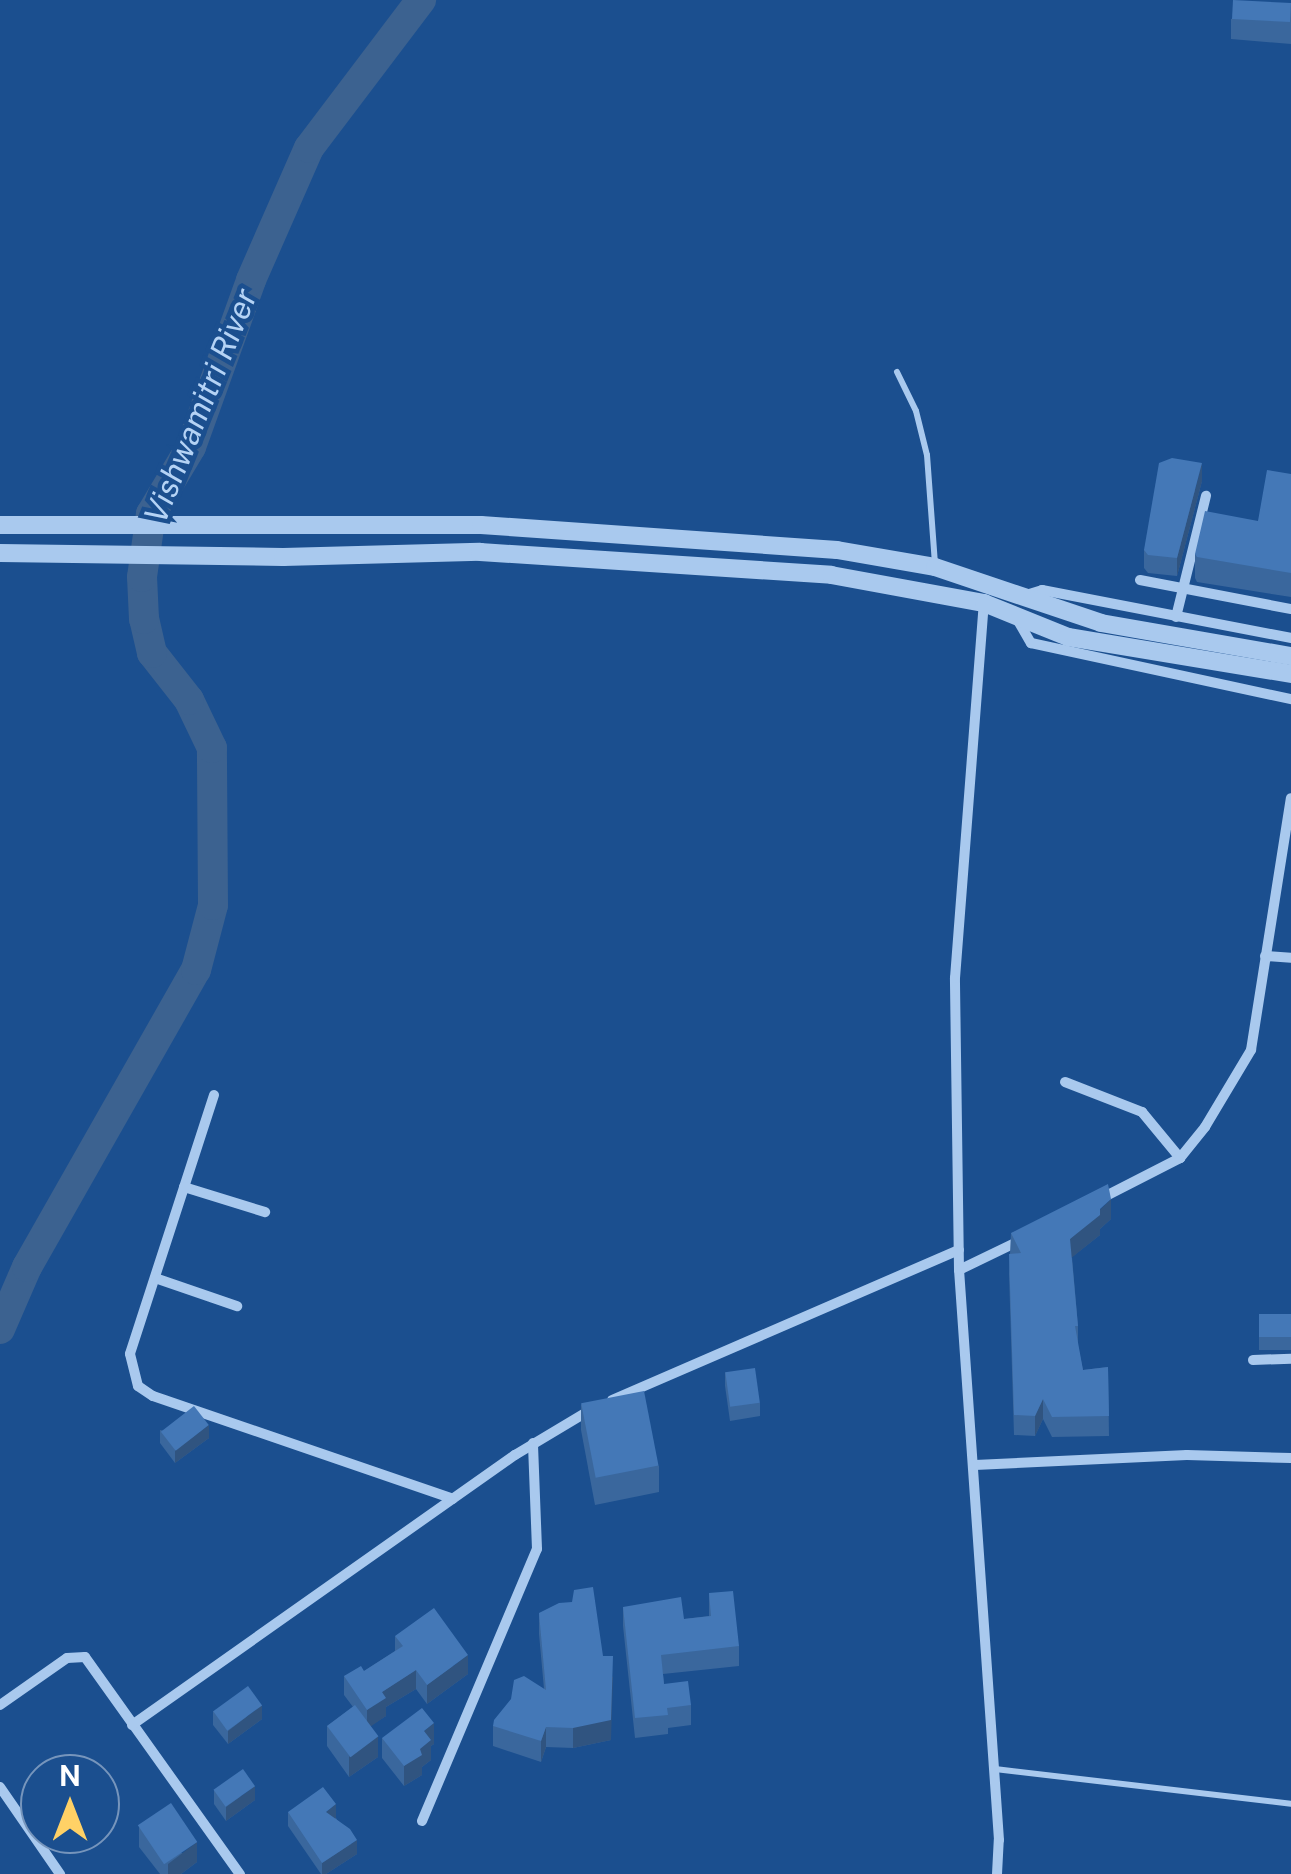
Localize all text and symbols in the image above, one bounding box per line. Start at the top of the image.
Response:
water label: Vishwamitri River [137,283,265,529]
north arrow [20,1754,120,1854]
text: N [59,1759,81,1792]

